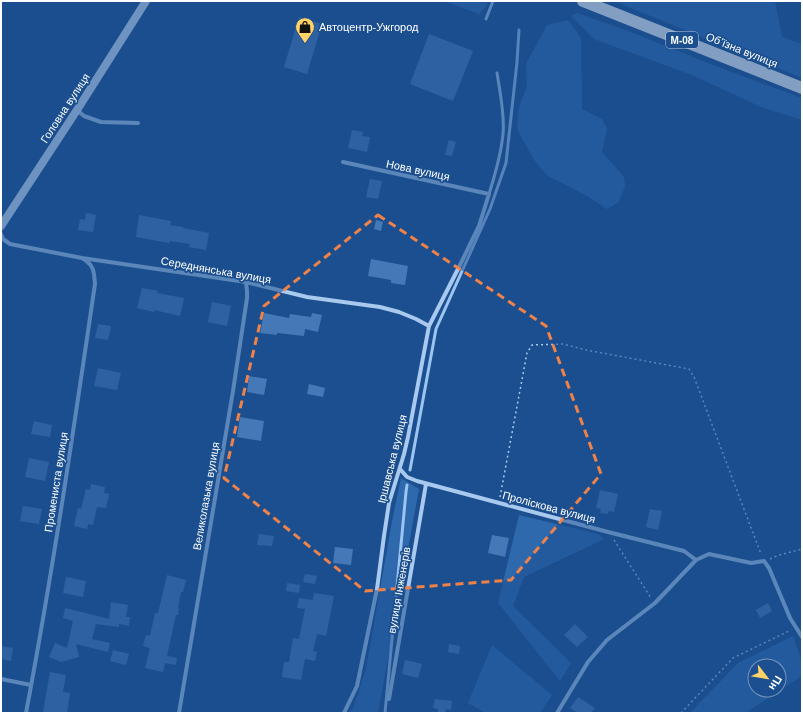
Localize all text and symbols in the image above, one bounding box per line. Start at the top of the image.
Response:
shop icon: Автоцентр-Ужгород [294,16,316,44]
place label: Автоцентр-Ужгород [319,21,419,33]
street label: Обʼїзна вулиця [704,30,780,70]
road number: М-08 [666,32,698,48]
street label: Головна вулиця [38,71,92,145]
street label: Нова вулиця [385,157,451,183]
street label: Середнянська вулиця [160,254,272,286]
street label: Іршавська вулиця [375,413,409,505]
street label: Промениста вулиця [42,431,70,533]
street label: Великолазька вулиця [191,441,221,551]
street label: Проліскова вулиця [501,489,597,525]
street label: вулиця Інженерів [385,546,413,634]
north arrow [747,658,787,698]
text: Пн [767,674,784,692]

